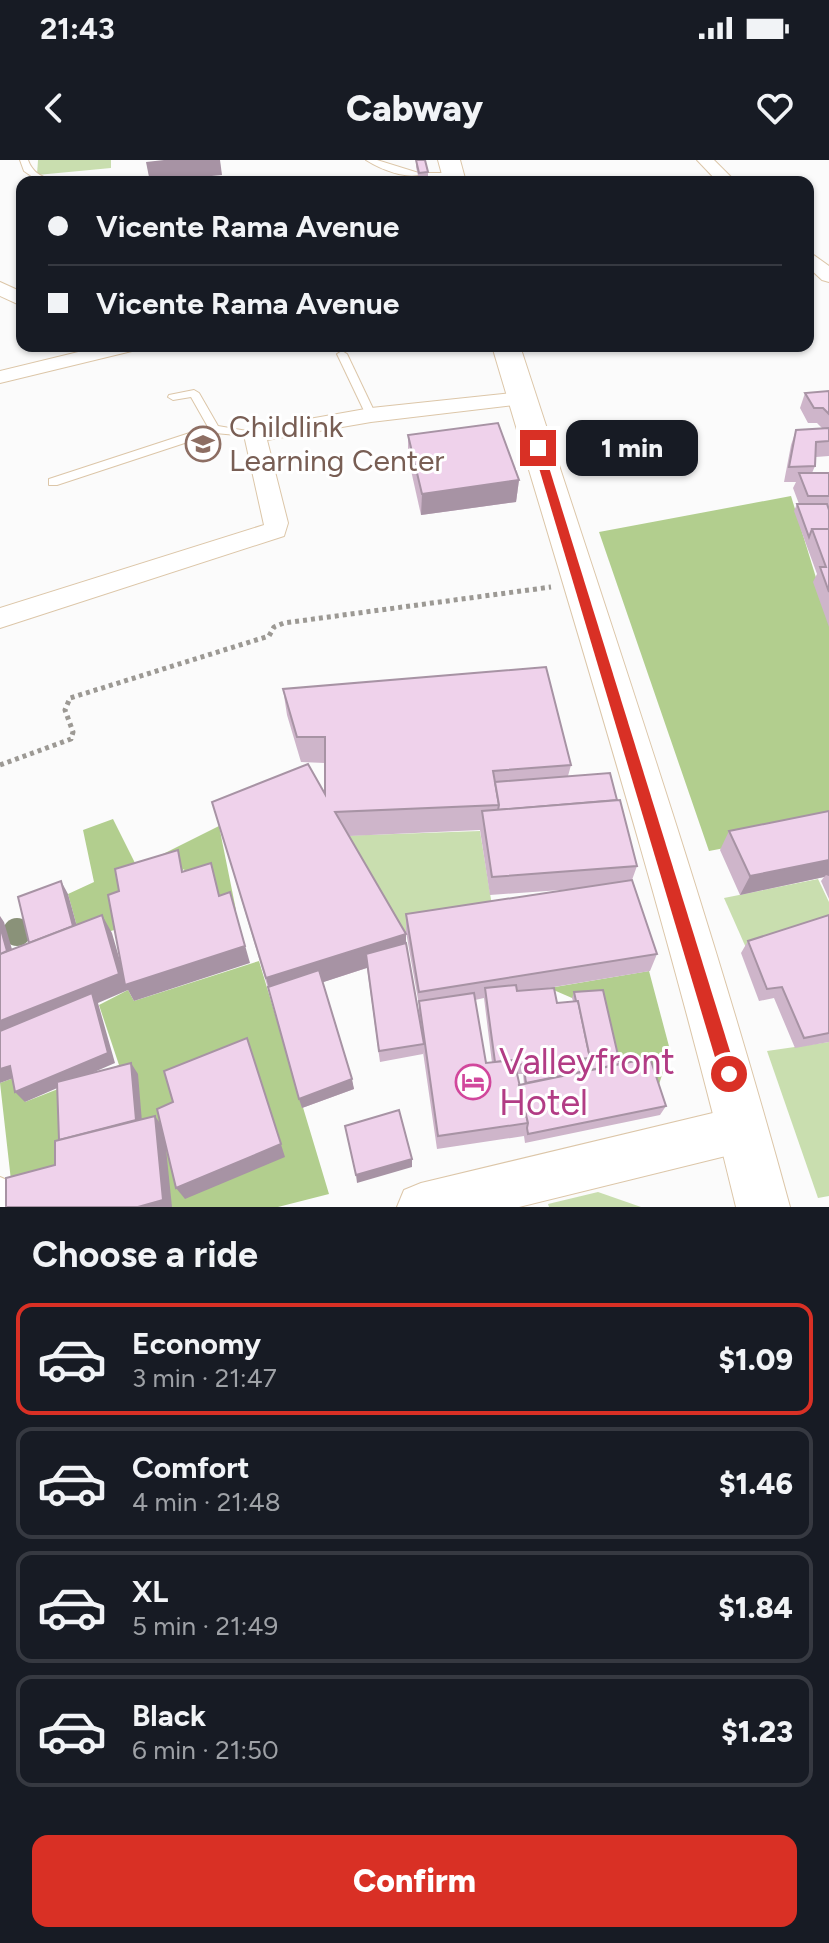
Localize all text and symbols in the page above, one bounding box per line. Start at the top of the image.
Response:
text: 21:43 [40,10,115,47]
icon: back [32,86,76,130]
icon: heart [753,86,797,130]
text: Cabway [346,87,483,130]
text: Vicente Rama Avenue [96,208,399,245]
text: Vicente Rama Avenue [96,285,399,322]
place label: Childlink Learning Center [229,408,444,479]
callout: 1 min [566,420,698,476]
school or university icon: Childlink Learning Center [184,425,222,463]
route end [520,430,556,466]
text: 1 min [601,432,663,464]
place label: Valleyfront Hotel [499,1040,675,1124]
route start [711,1056,747,1092]
hotel icon: Valleyfront Hotel [454,1063,492,1101]
text: Choose a ride [32,1233,258,1276]
icon: car [36,1323,108,1395]
text: Economy [132,1325,261,1362]
text: $1.09 [719,1341,793,1378]
text: 3 min · 21:47 [132,1362,277,1394]
icon: car [36,1447,108,1519]
text: Comfort [132,1449,250,1486]
text: $1.46 [719,1465,793,1502]
text: 4 min · 21:48 [132,1486,281,1518]
icon: car [36,1571,108,1643]
text: XL [132,1573,168,1610]
text: $1.84 [718,1589,793,1626]
text: 5 min · 21:49 [132,1610,278,1642]
icon: car [36,1695,108,1767]
text: Black [132,1697,206,1734]
text: $1.23 [721,1713,793,1750]
text: 6 min · 21:50 [132,1734,279,1766]
button: Confirm [32,1835,797,1927]

